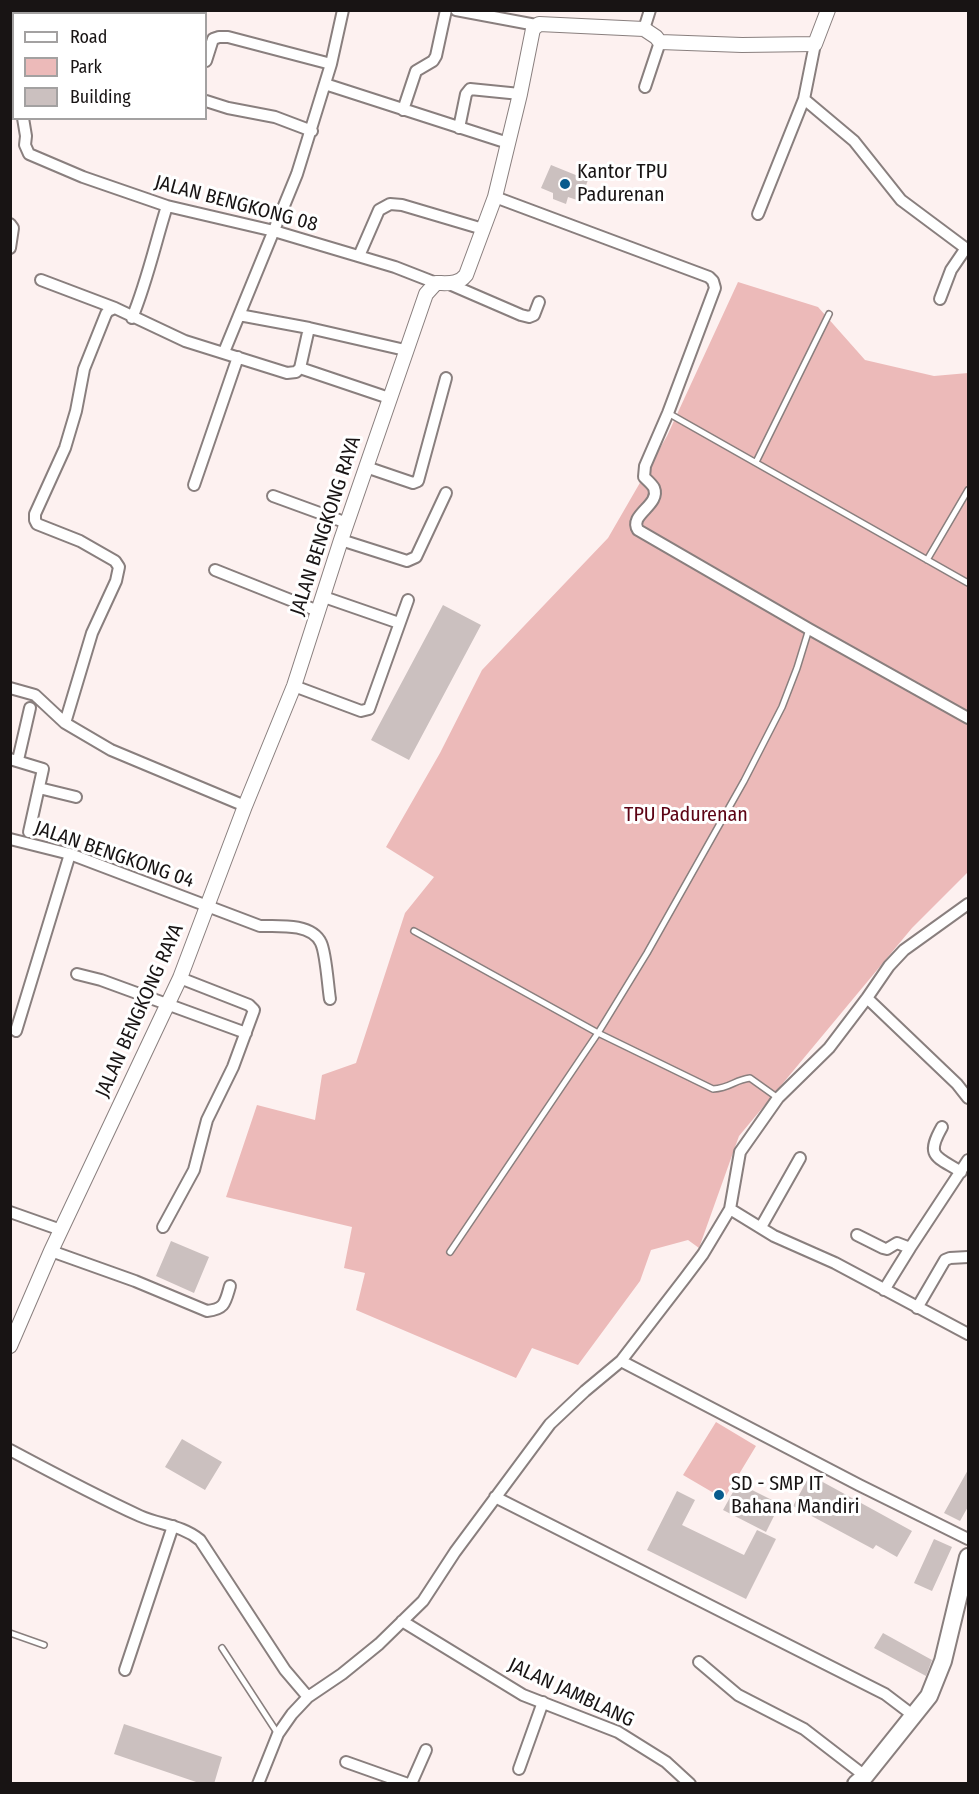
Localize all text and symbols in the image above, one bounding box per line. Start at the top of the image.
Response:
legend [12,12,207,120]
text: Road [70,26,107,48]
text: Park [70,56,102,78]
text: Building [70,86,131,108]
place label: Kantor TPU Padurenan [577,160,668,207]
street label: JALAN BENGKONG 08 [152,171,320,237]
marker: Kantor TPU Padurenan [558,177,572,191]
street label: JALAN BENGKONG RAYA [286,433,366,619]
park label: TPU Padurenan [624,803,748,827]
street label: JALAN BENGKONG 04 [31,816,197,894]
street label: JALAN BENGKONG RAYA [91,921,189,1101]
place label: SD - SMP IT Bahana Mandiri [731,1472,859,1519]
marker: SD - SMP IT Bahana Mandiri [712,1488,726,1502]
street label: JALAN JAMBLANG [504,1653,638,1733]

